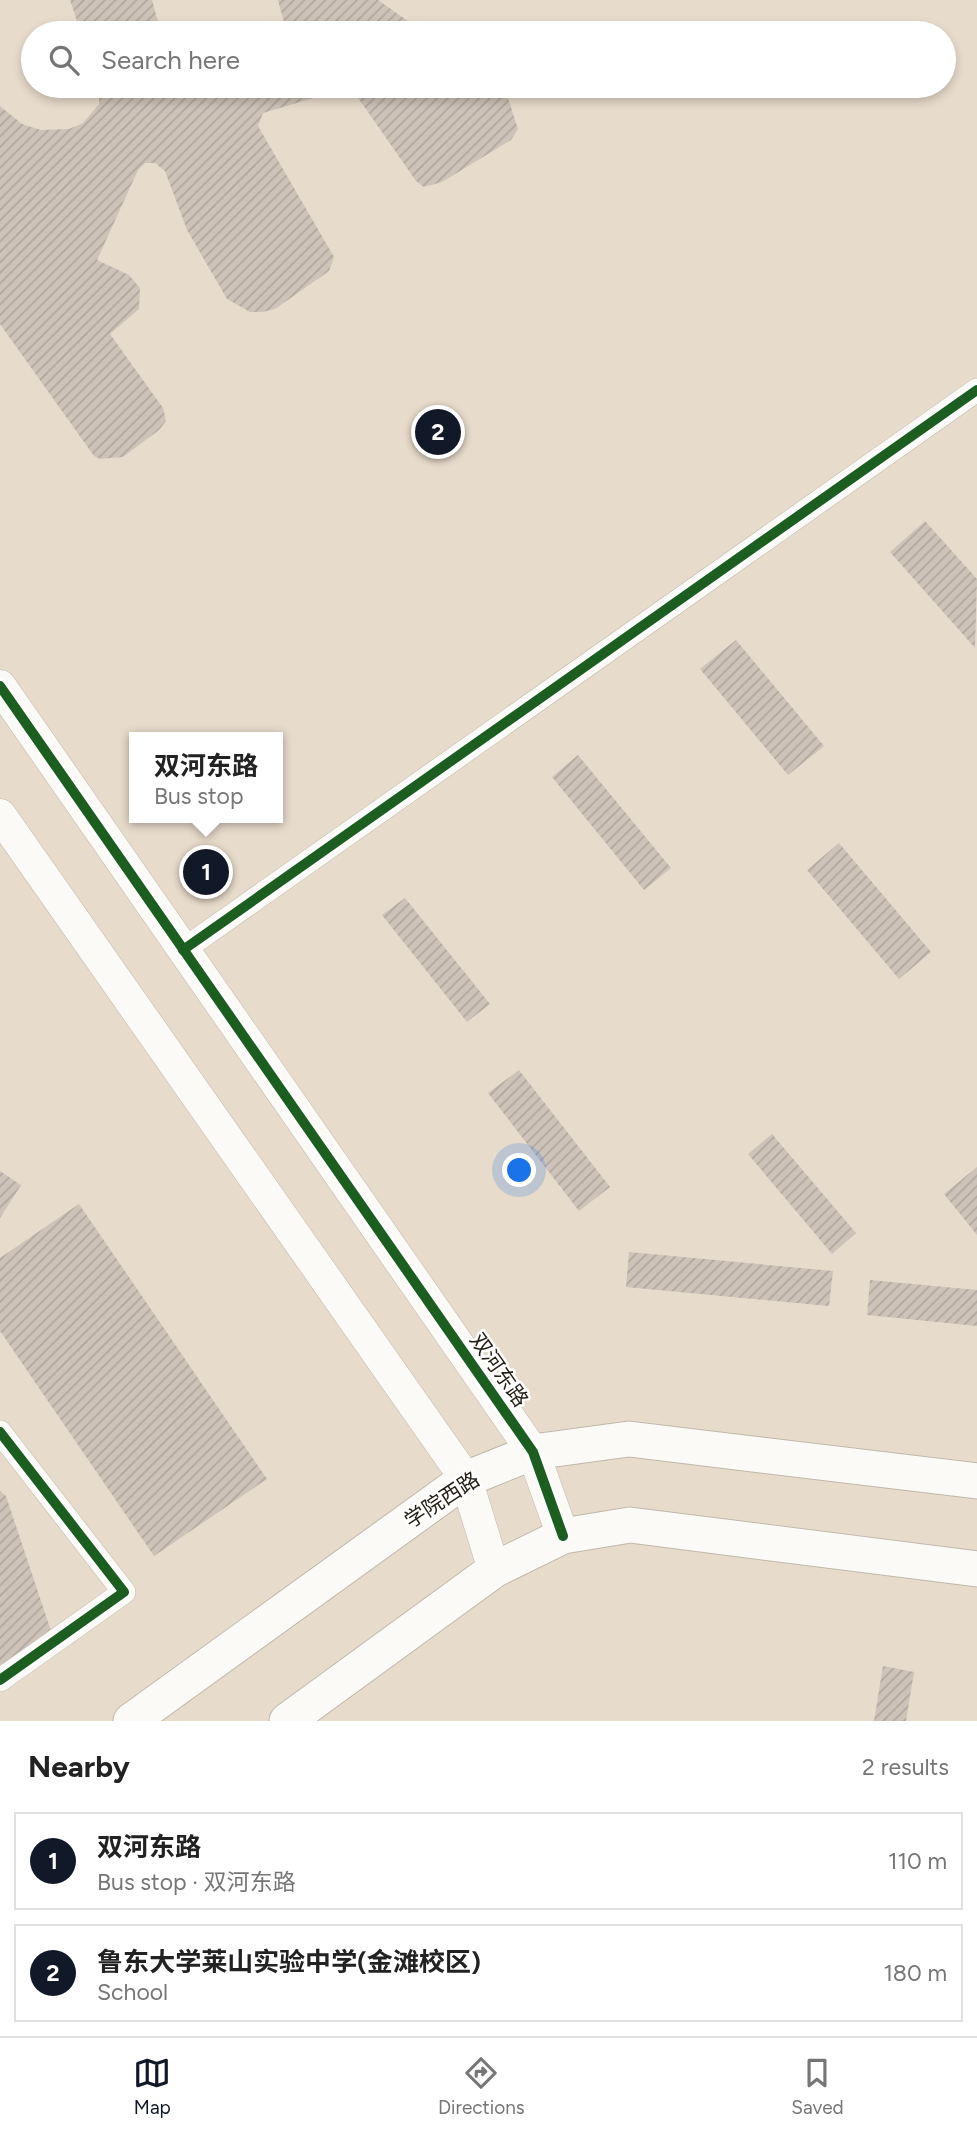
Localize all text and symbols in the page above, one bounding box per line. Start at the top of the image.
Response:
search box [21,21,956,98]
icon: search [45,41,83,79]
text: Search here [101,44,240,76]
pin: 2 [415,406,461,458]
popup [129,732,283,823]
text: 双河东路 [154,750,258,782]
text: Bus stop [154,782,244,810]
pin: 1 [183,846,229,898]
your location [502,1153,536,1187]
street label: 双河东路 [465,1328,534,1411]
street label: 学院西路 [400,1466,484,1533]
text: Nearby [28,1748,130,1785]
text: 2 results [862,1753,949,1781]
text: 双河东路 [97,1831,201,1863]
text: 1 [48,1847,58,1875]
text: 110 m [888,1847,947,1875]
text: Bus stop · 双河东路 [97,1868,296,1896]
text: 鲁东大学莱山实验中学(金滩校区) [97,1946,481,1978]
text: 2 [46,1959,60,1987]
text: 180 m [883,1959,947,1987]
text: School [97,1978,168,2006]
tab: Map [133,2054,171,2119]
tab: Directions [438,2054,525,2119]
tab: Saved [791,2054,844,2119]

